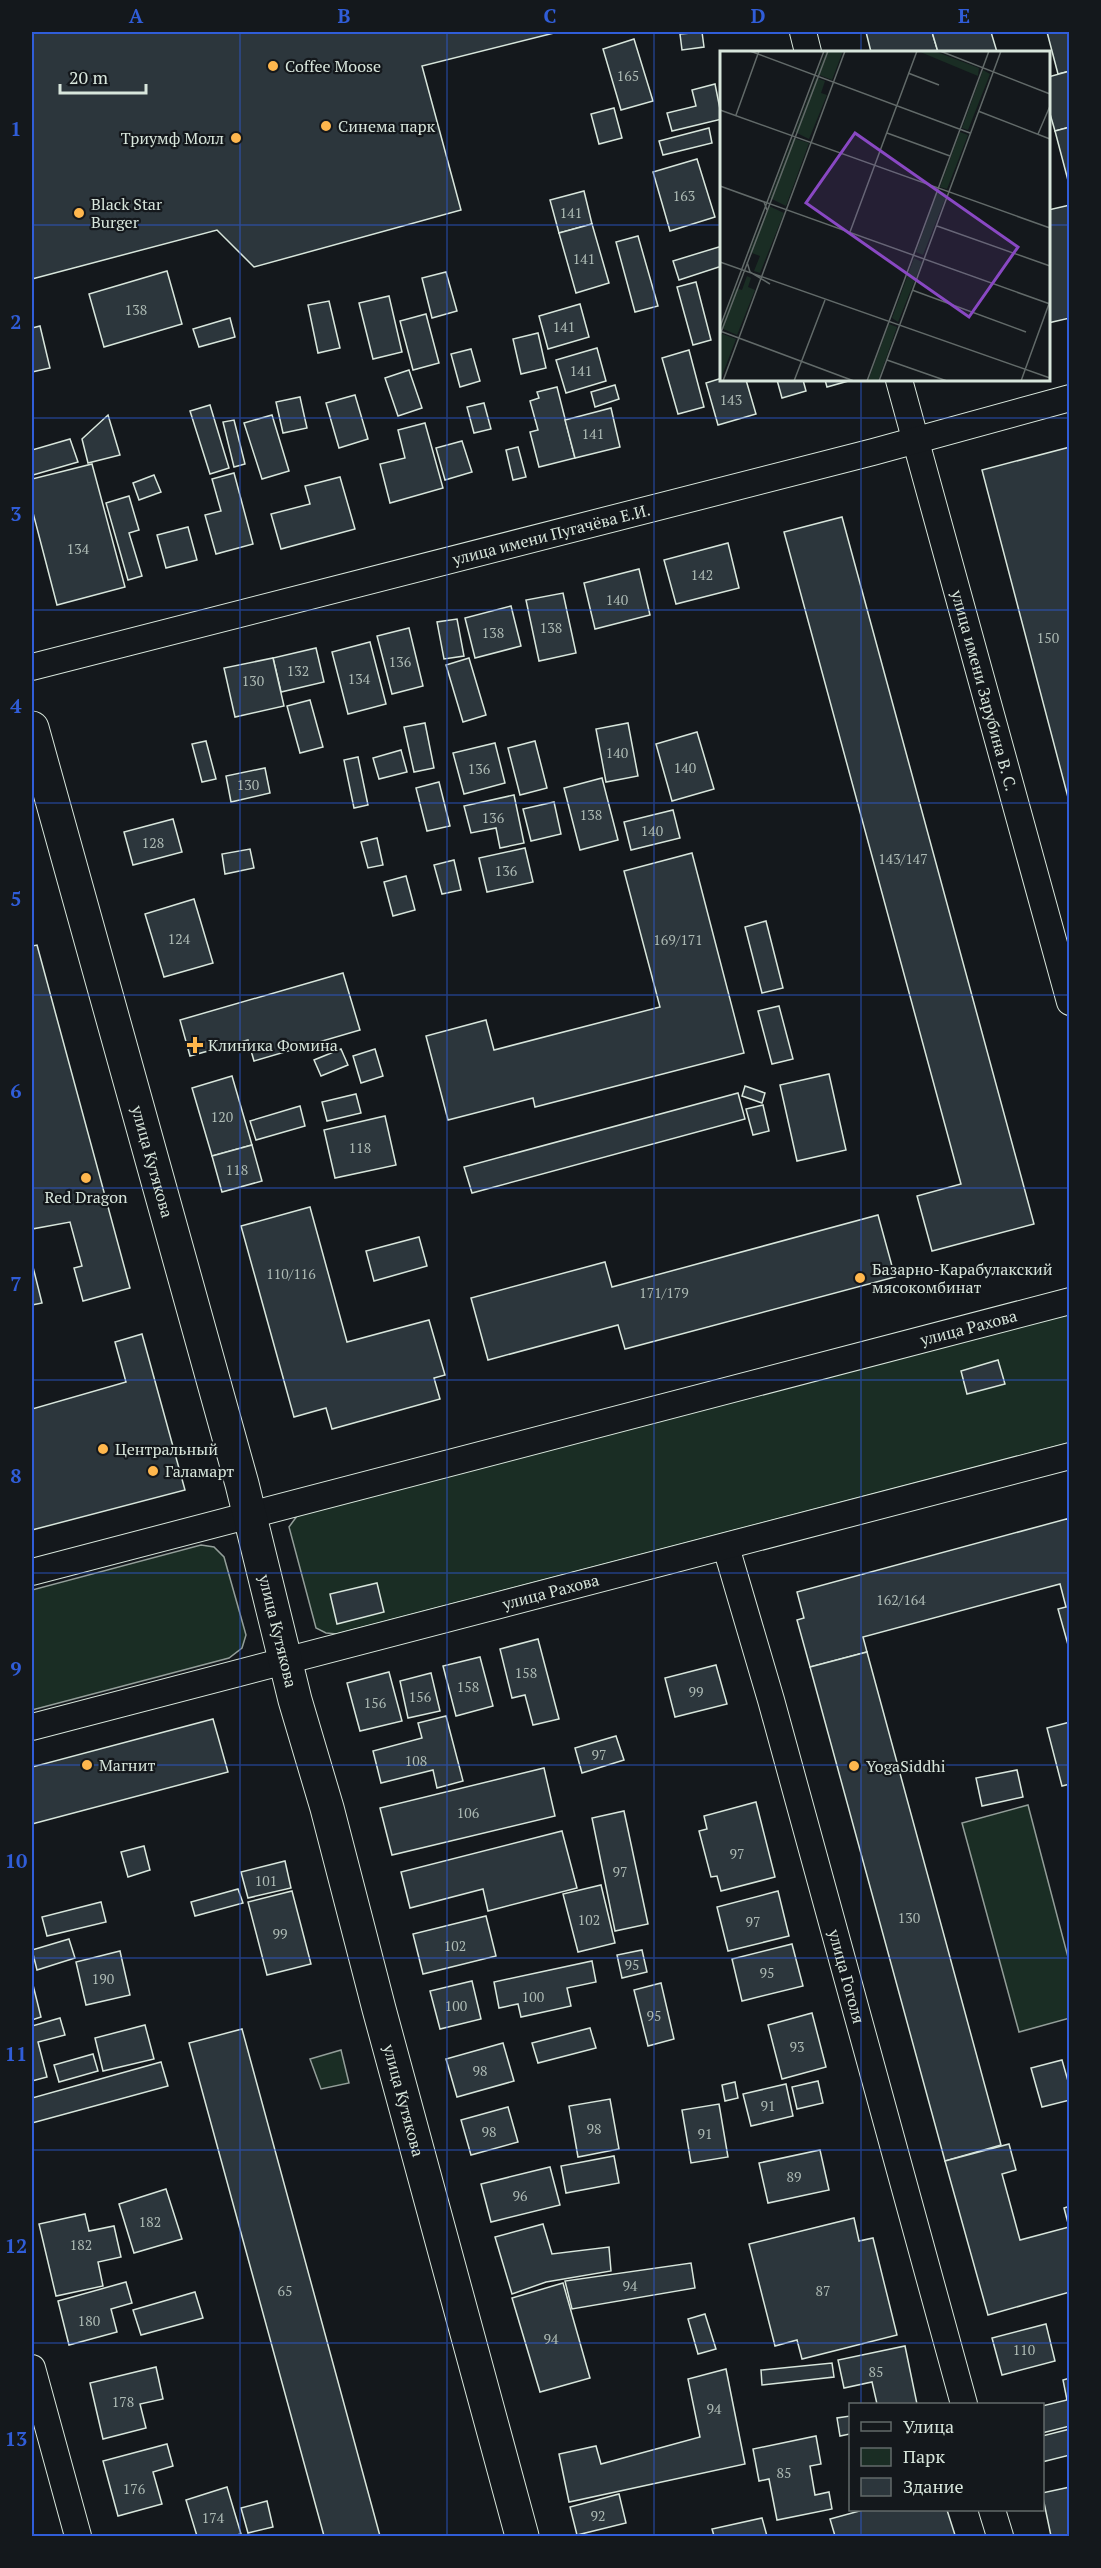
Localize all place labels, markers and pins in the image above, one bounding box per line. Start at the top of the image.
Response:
place label: Coffee Moose [285,55,381,77]
marker: Coffee Moose [266,59,280,73]
place label: Синема парк [338,115,436,137]
marker: Синема парк [319,119,333,133]
place label: Триумф Молл [121,127,224,149]
marker: Триумф Молл [229,131,243,145]
place label: Black Star Burger [91,193,163,233]
marker: Black Star Burger [72,206,86,220]
place label: Клиника Фомина [208,1034,338,1056]
marker: Клиника Фомина [186,1036,204,1054]
marker: Red Dragon [79,1171,93,1185]
place label: Red Dragon [44,1186,128,1208]
place label: Базарно-Карабулакский мясокомбинат [872,1258,1053,1298]
marker: Базарно-Карабулакский мясокомбинат [853,1271,867,1285]
place label: Центральный [115,1438,218,1460]
marker: Центральный [96,1442,110,1456]
place label: Галамарт [165,1460,234,1482]
marker: Галамарт [146,1464,160,1478]
place label: Магнит [99,1754,155,1776]
place label: YogaSiddhi [866,1755,946,1777]
marker: Магнит [80,1758,94,1772]
marker: YogaSiddhi [847,1759,861,1773]

